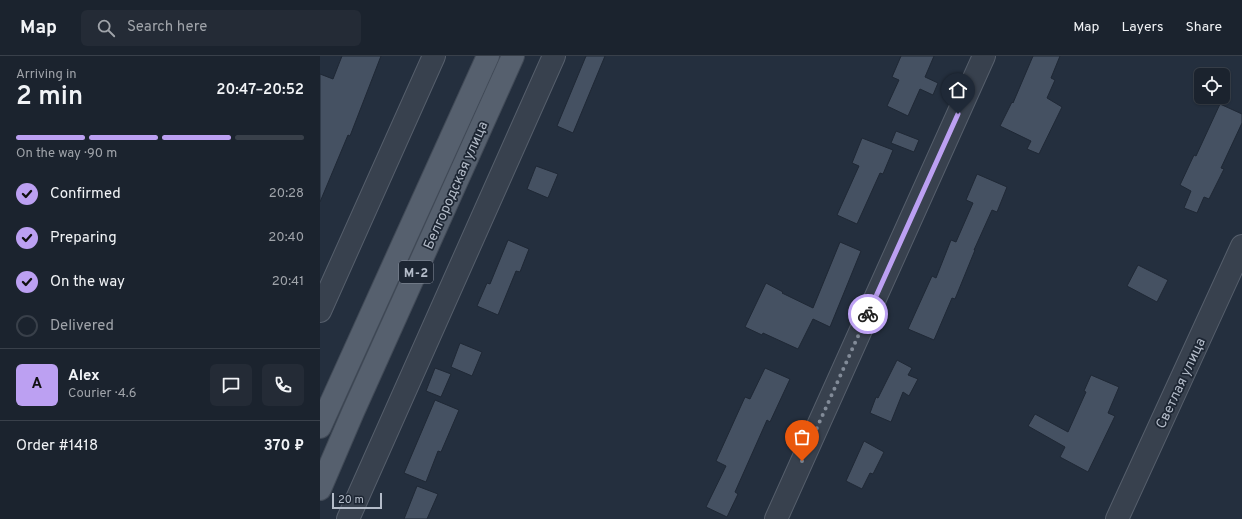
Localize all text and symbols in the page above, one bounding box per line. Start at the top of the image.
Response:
search box [81,10,361,46]
text: Map [20,16,57,40]
icon: search [95,17,117,39]
text: Search here [127,18,207,37]
text: Map [1073,19,1099,36]
text: Layers [1121,19,1163,36]
text: Share [1185,19,1222,36]
text: Arriving in [16,67,77,83]
map controls [1194,68,1230,104]
button: locate [1194,68,1230,104]
pin [941,73,975,114]
icon: home [947,79,969,101]
text: 2 min [16,81,83,114]
text: 20:47–20:52 [216,81,304,100]
street label: Белгородская улица [420,119,492,252]
text: On the way · 90 m [16,146,117,162]
icon: check [16,183,38,205]
text: Confirmed [50,185,121,204]
text: 20:28 [269,186,304,202]
icon: check [16,227,38,249]
text: Preparing [50,229,117,248]
text: 20:40 [268,230,304,246]
road number: М-2 [399,261,433,283]
icon: check [16,271,38,293]
text: On the way [50,273,125,292]
text: 20:41 [272,274,304,290]
courier [848,294,888,334]
icon: bike [857,303,879,325]
text: Delivered [50,317,114,336]
street label: Светлая улица [1153,336,1210,432]
button: chat [210,364,252,406]
button: phone [262,364,304,406]
text: Alex [68,367,100,386]
text: A [32,375,42,394]
text: Courier · 4.6 [68,386,136,402]
pin [785,420,819,461]
icon: bag [791,426,813,448]
text: Order #1418 [16,437,98,456]
text: 370 ₽ [264,437,304,456]
scale bar [332,491,382,510]
text: 20 m [338,493,364,507]

